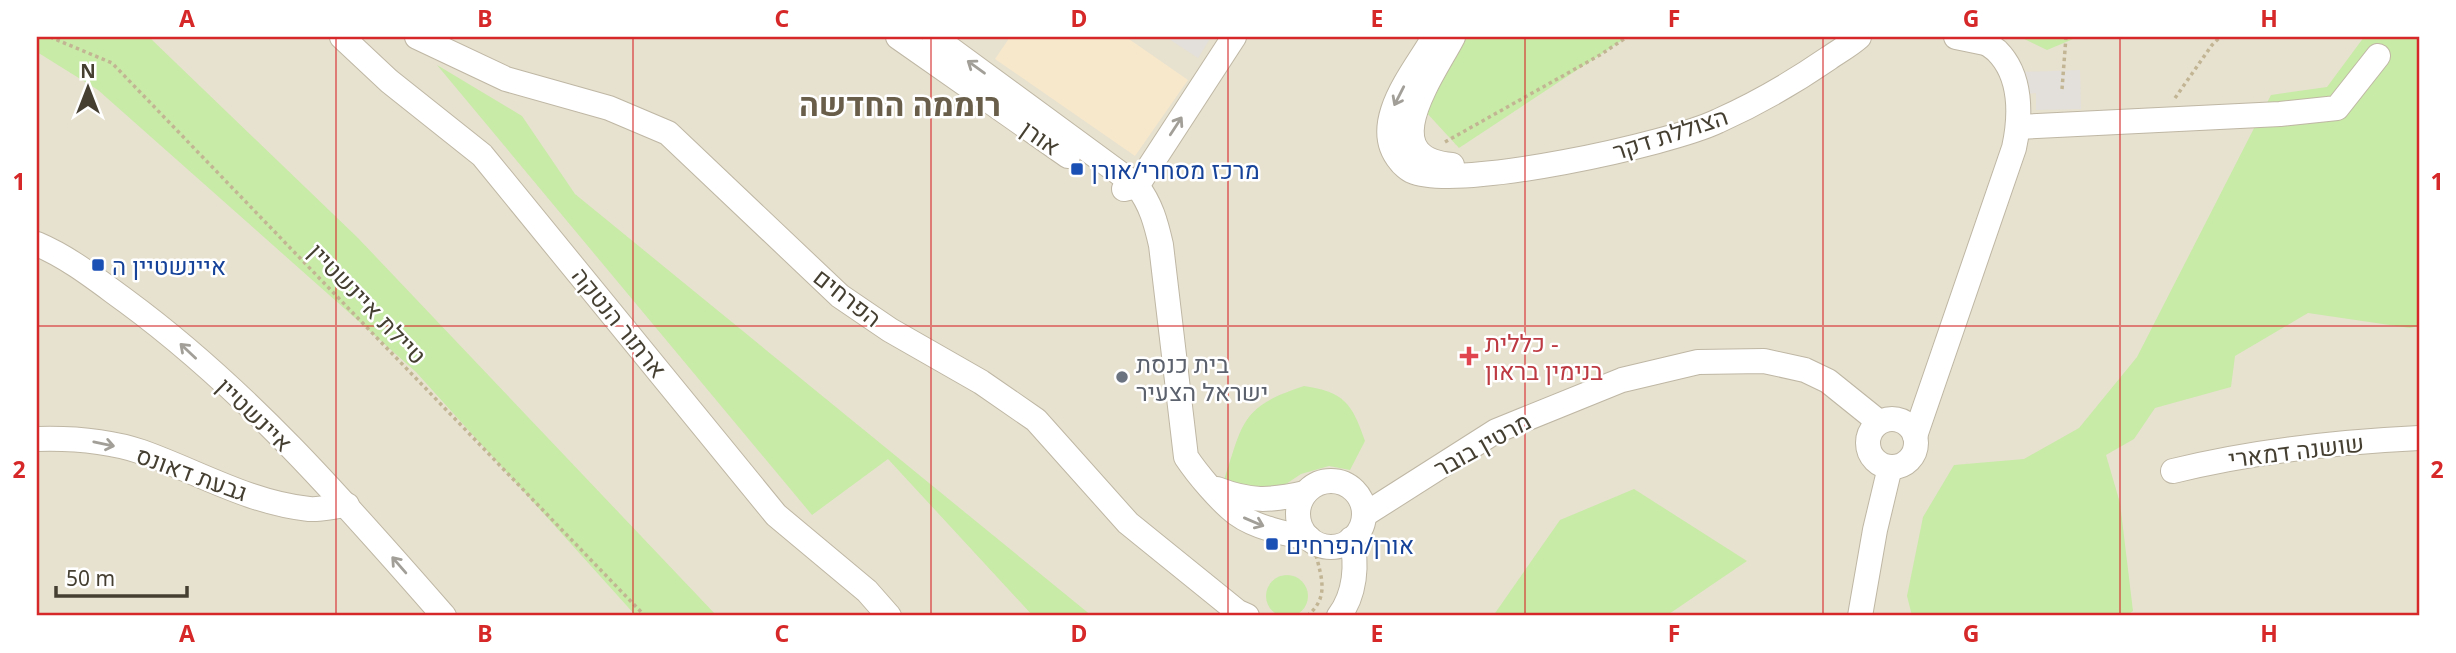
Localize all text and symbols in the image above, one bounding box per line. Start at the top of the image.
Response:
text: A [179,2,195,34]
text: B [477,2,493,34]
text: C [775,2,790,34]
text: D [1071,2,1087,34]
text: E [1371,2,1383,34]
text: F [1668,2,1680,34]
text: G [1963,2,1979,34]
text: H [2260,2,2278,34]
north arrow [52,52,122,122]
text: N [80,58,96,84]
one-way arrow [967,60,986,75]
district label: רוממה החדשה [799,82,1001,125]
one-way arrow [1392,85,1406,105]
street label: הצוללת דקר [1608,99,1732,167]
street label: אורן [1015,112,1067,162]
one-way arrow [1168,117,1183,136]
place label: מרכז מסחרי/אורן [1091,153,1260,186]
marker: מרכז מסחרי/אורן [1069,161,1085,177]
text: 1 [12,165,26,197]
text: 1 [2430,165,2444,197]
street label: טיילת איינשטיין [302,235,434,371]
place label: איינשטיין ה [112,249,226,282]
marker: איינשטיין ה [90,257,106,273]
street label: ארתור הנטקה [565,260,675,384]
street label: הפרחים [807,260,889,334]
place label: כללית - בנימין בראון [1485,326,1603,387]
one-way arrow [179,343,197,359]
marker: כללית - בנימין בראון [1459,346,1479,366]
place label: בית כנסת ישראל הצעיר [1136,347,1268,408]
marker: בית כנסת ישראל הצעיר [1114,369,1130,385]
street label: איינשטיין [210,370,300,458]
street label: מרטין בובר [1427,404,1537,484]
street label: שושנה דמארי [2226,425,2366,475]
one-way arrow [92,438,115,452]
street label: גבעת דאונס [132,438,252,508]
text: 2 [12,453,26,485]
text: 2 [2430,453,2444,485]
one-way arrow [1243,516,1265,529]
place label: אורן/הפרחים [1286,528,1414,561]
marker: אורן/הפרחים [1264,536,1280,552]
scale bar [56,555,187,599]
one-way arrow [391,556,407,574]
text: 50 m [66,564,115,592]
text: A [179,617,195,649]
text: B [477,617,493,649]
text: C [775,617,790,649]
text: D [1071,617,1087,649]
text: E [1371,617,1383,649]
text: F [1668,617,1680,649]
text: G [1963,617,1979,649]
text: H [2260,617,2278,649]

